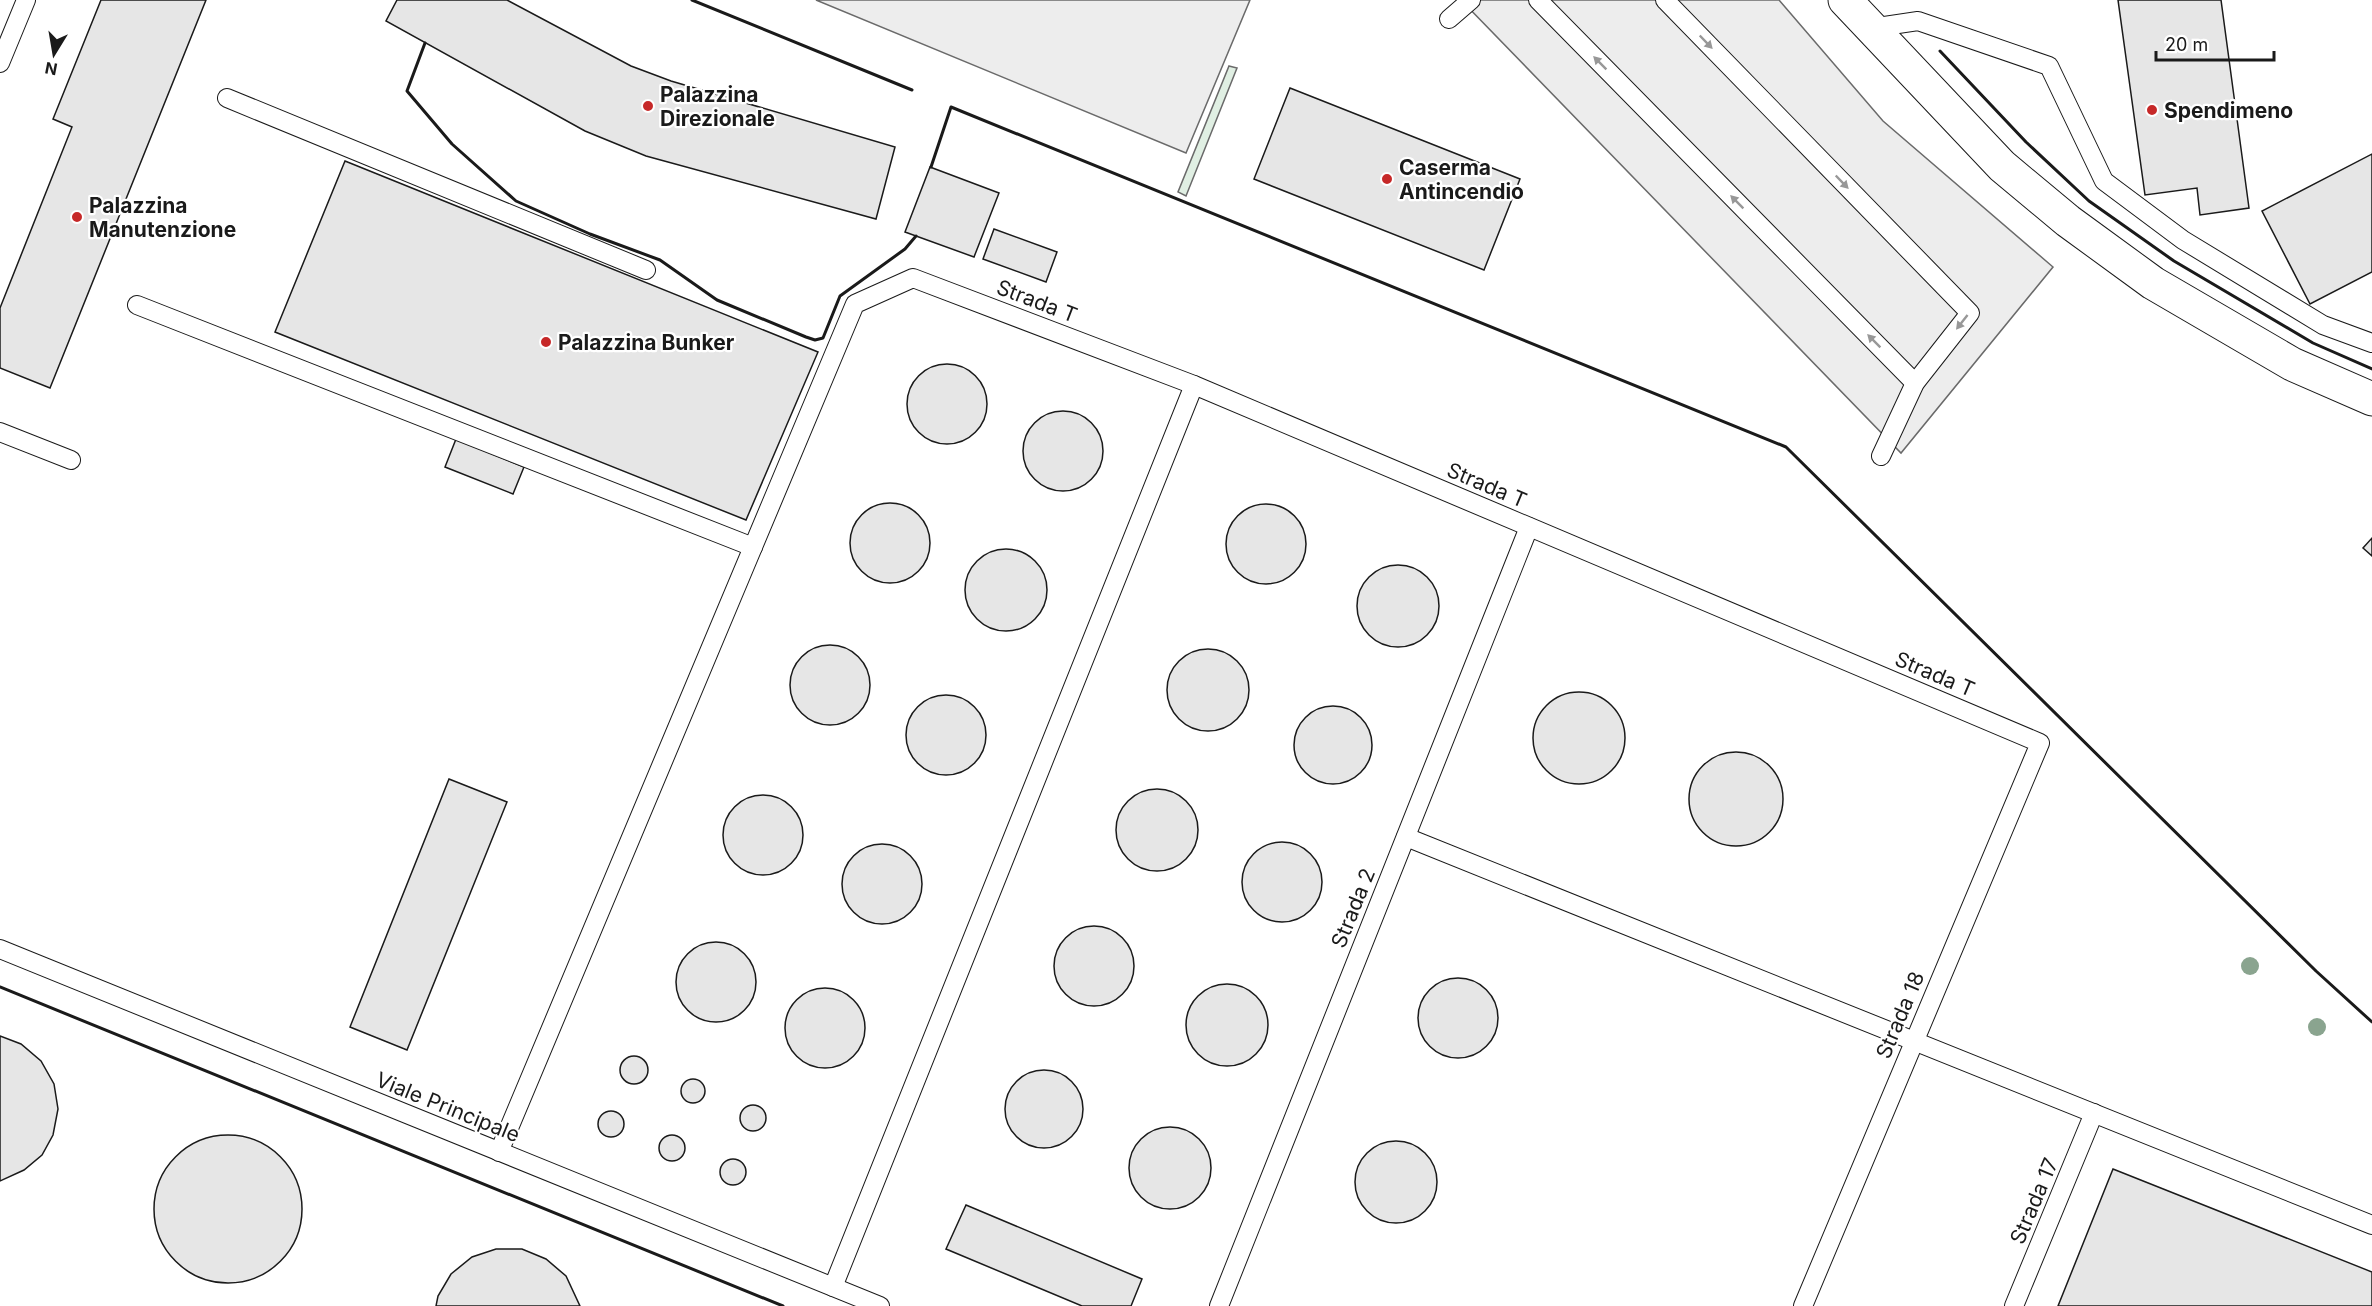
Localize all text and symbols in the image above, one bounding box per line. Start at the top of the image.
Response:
north arrow [24,24,84,84]
scale bar [2156,24,2274,62]
one-way arrow [1699,34,1713,49]
text: 20 m [2165,34,2208,55]
one-way arrow [1594,57,1608,71]
text: N [43,58,59,80]
place label: Palazzina Direzionale [660,82,775,131]
place label: Spendimeno [2164,98,2293,123]
marker: Palazzina Direzionale [641,99,655,113]
marker: Spendimeno [2145,103,2159,117]
place label: Caserma Antincendio [1399,155,1524,204]
marker: Caserma Antincendio [1380,172,1394,186]
one-way arrow [1835,174,1849,188]
place label: Palazzina Manutenzione [89,193,236,242]
one-way arrow [1730,195,1744,210]
marker: Palazzina Manutenzione [70,210,84,224]
street label: Strada T [993,274,1081,328]
one-way arrow [1957,315,1969,330]
place label: Palazzina Bunker [558,330,735,355]
marker: Palazzina Bunker [539,335,553,349]
one-way arrow [1867,335,1881,349]
street label: Strada T [1443,457,1531,513]
street label: Strada T [1891,646,1979,702]
street label: Strada 2 [1326,865,1380,951]
street label: Strada 18 [1870,968,1930,1062]
street label: Viale Principale [372,1067,524,1147]
street label: Strada 17 [2005,1154,2063,1248]

